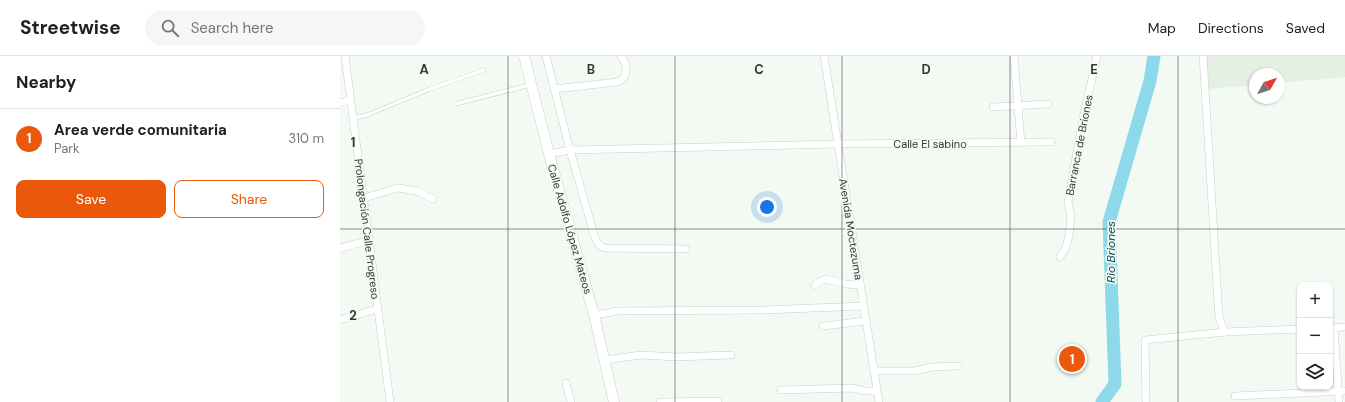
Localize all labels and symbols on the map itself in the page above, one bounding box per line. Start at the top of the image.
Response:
text: A [419,61,429,78]
text: B [587,61,595,78]
text: C [754,61,764,78]
text: D [921,61,931,78]
text: E [1090,61,1098,78]
north arrow [1249,68,1285,104]
street label: Barranca de Briones [1062,93,1096,197]
text: 1 [351,134,355,151]
street label: Calle El sabino [893,137,967,151]
street label: Prolongación Calle Progreso [351,158,383,300]
street label: Calle Adolfo López Mateos [545,162,595,296]
street label: Avenida Moctezuma [836,177,866,281]
your location [757,197,777,217]
water label: Rio Briones [1103,221,1119,283]
text: 2 [349,307,357,324]
pin: 1 [1059,344,1085,374]

